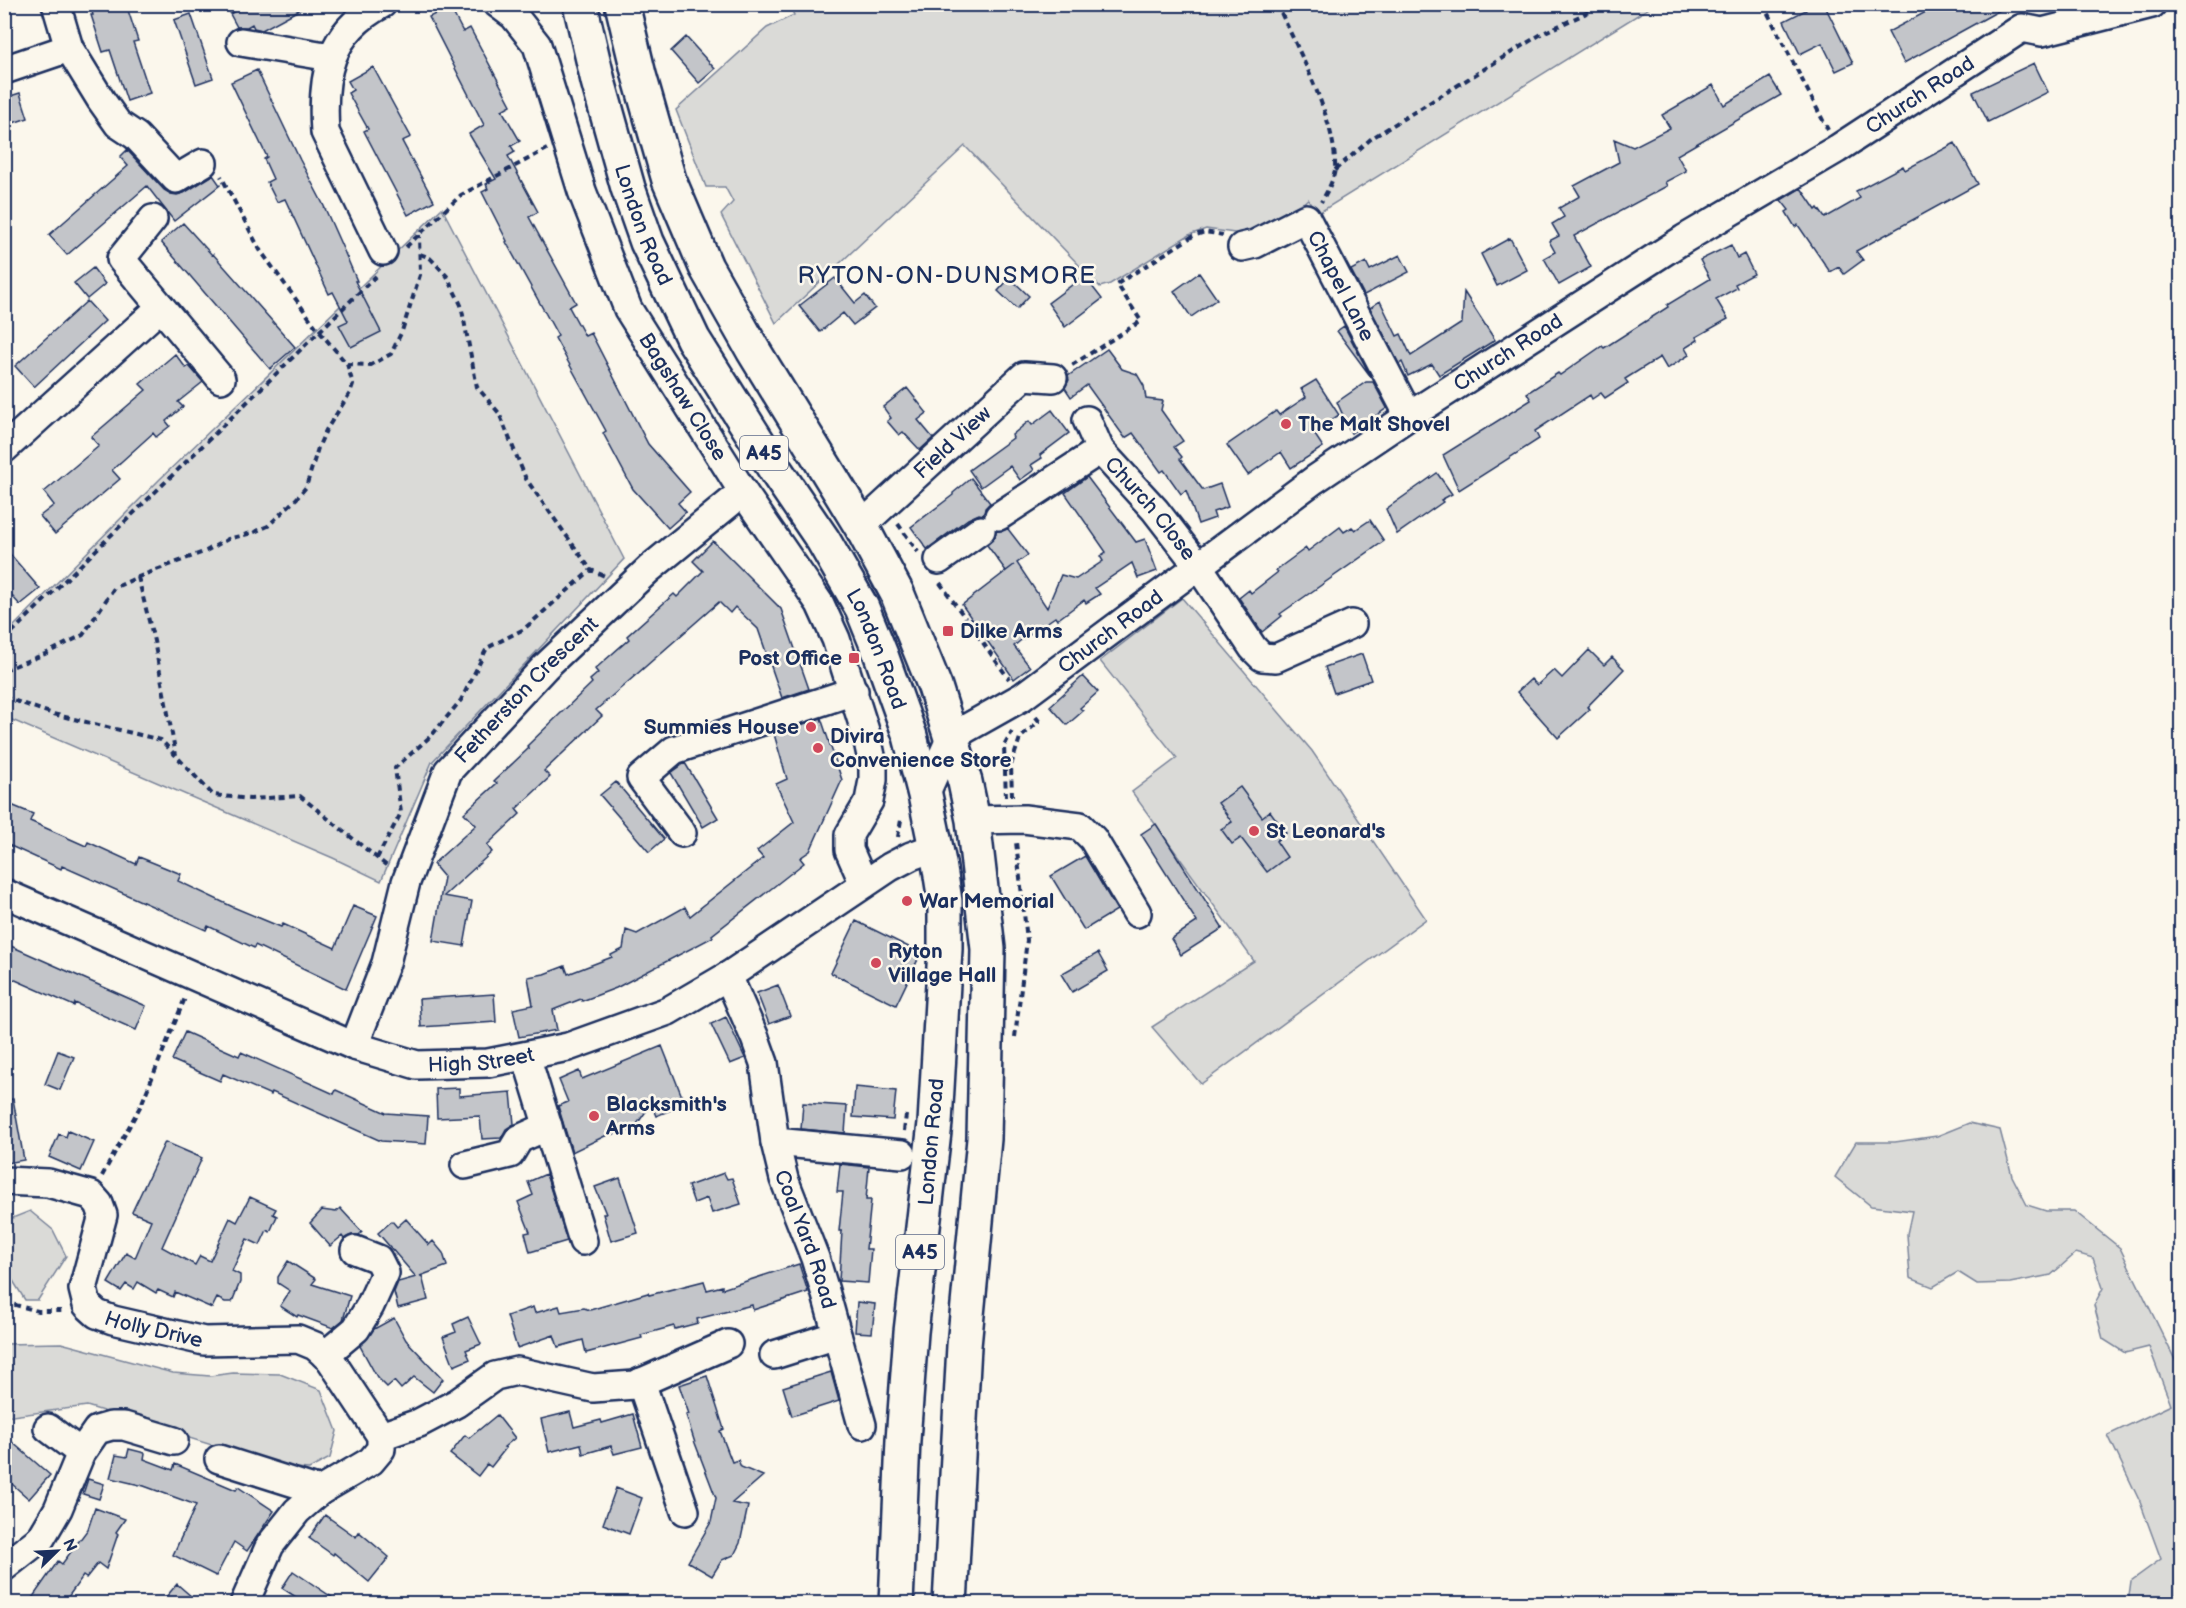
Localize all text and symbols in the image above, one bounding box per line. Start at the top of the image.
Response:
street label: Church Road [1861,51,1979,140]
street label: London Road [609,162,678,289]
street label: Chapel Lane [1302,227,1380,346]
district label: RYTON-ON-DUNSMORE [797,261,1097,290]
street label: Church Road [1449,309,1567,397]
street label: Bagshaw Close [633,328,732,466]
street label: Field View [909,401,996,484]
place label: The Malt Shovel [1298,412,1450,437]
marker: The Malt Shovel [1279,417,1293,431]
road number: A45 [740,436,788,470]
street label: Church Close [1099,452,1201,565]
street label: London Road [841,584,911,713]
street label: Church Road [1053,585,1168,679]
street label: Fetherston Crescent [450,611,604,769]
place label: Dilke Arms [960,619,1062,644]
marker: Dilke Arms [941,624,955,638]
place label: Post Office [738,646,842,671]
marker: Post Office [847,651,861,665]
place label: Summies House [644,715,799,740]
marker: Summies House [804,720,818,734]
place label: Divira Convenience Store [830,724,1012,773]
marker: Divira Convenience Store [811,741,825,755]
place label: St Leonard's [1266,819,1385,844]
marker: St Leonard's [1247,824,1261,838]
place label: War Memorial [919,889,1054,914]
marker: War Memorial [900,894,914,908]
place label: Ryton Village Hall [888,939,996,988]
marker: Ryton Village Hall [869,956,883,970]
street label: High Street [427,1042,537,1078]
street label: London Road [913,1077,950,1207]
place label: Blacksmith's Arms [605,1092,727,1141]
marker: Blacksmith's Arms [587,1109,601,1123]
street label: Coal Yard Road [769,1167,841,1311]
road number: A45 [896,1235,944,1269]
street label: Holly Drive [101,1306,205,1353]
north arrow [27,1521,87,1581]
text: N [58,1536,80,1555]

